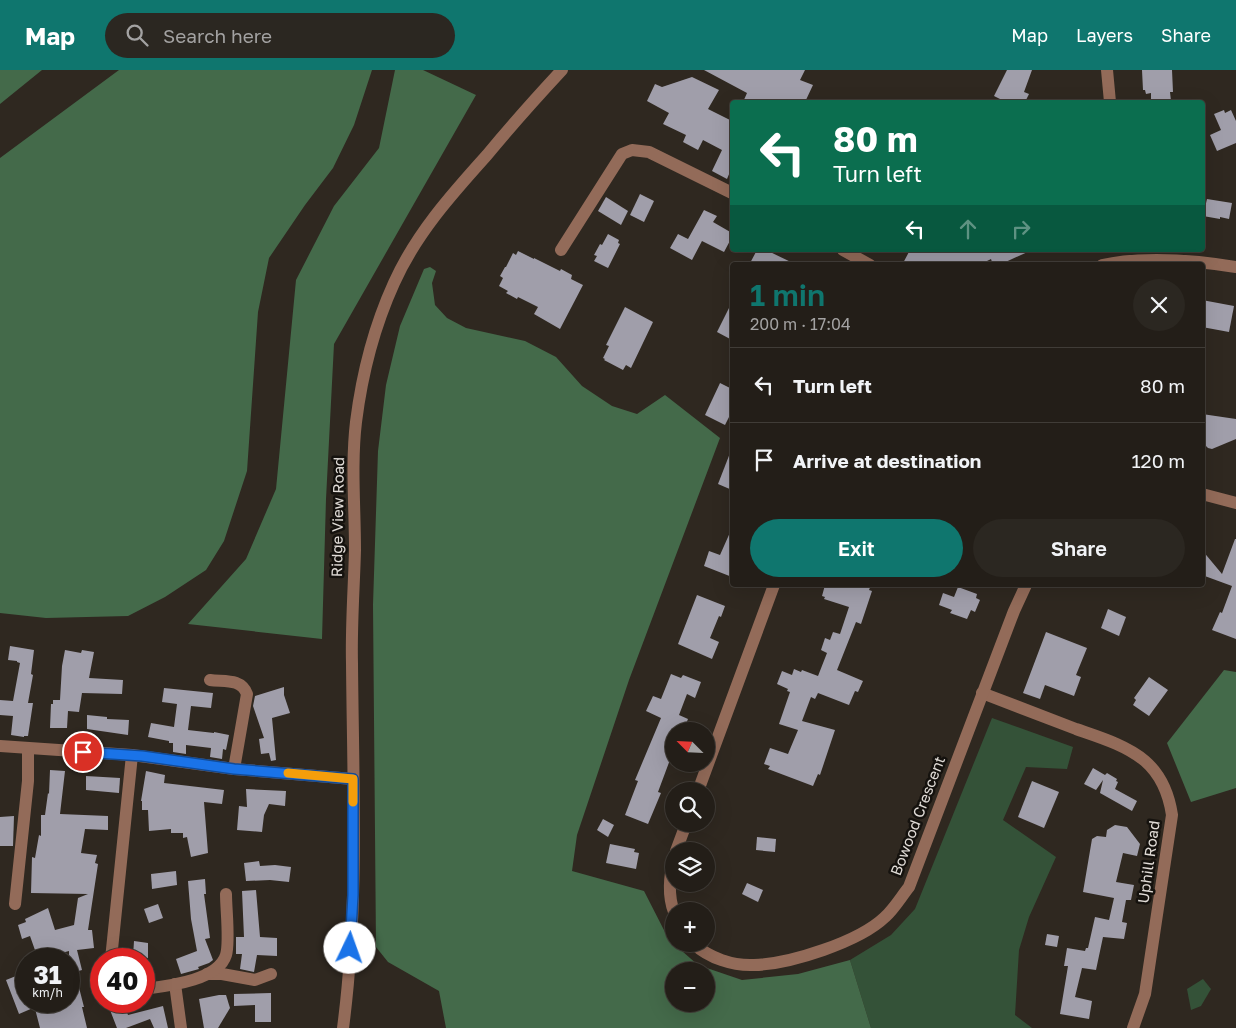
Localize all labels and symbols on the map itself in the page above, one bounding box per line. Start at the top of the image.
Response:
street label: Ridge View Road [327,457,347,577]
north arrow [665,722,715,772]
pin [62,731,104,773]
street label: Bowood Crescent [886,753,948,878]
street label: Uphill Road [1133,819,1163,904]
position arrow [323,921,375,973]
speed limit sign: 40 [90,948,155,1013]

